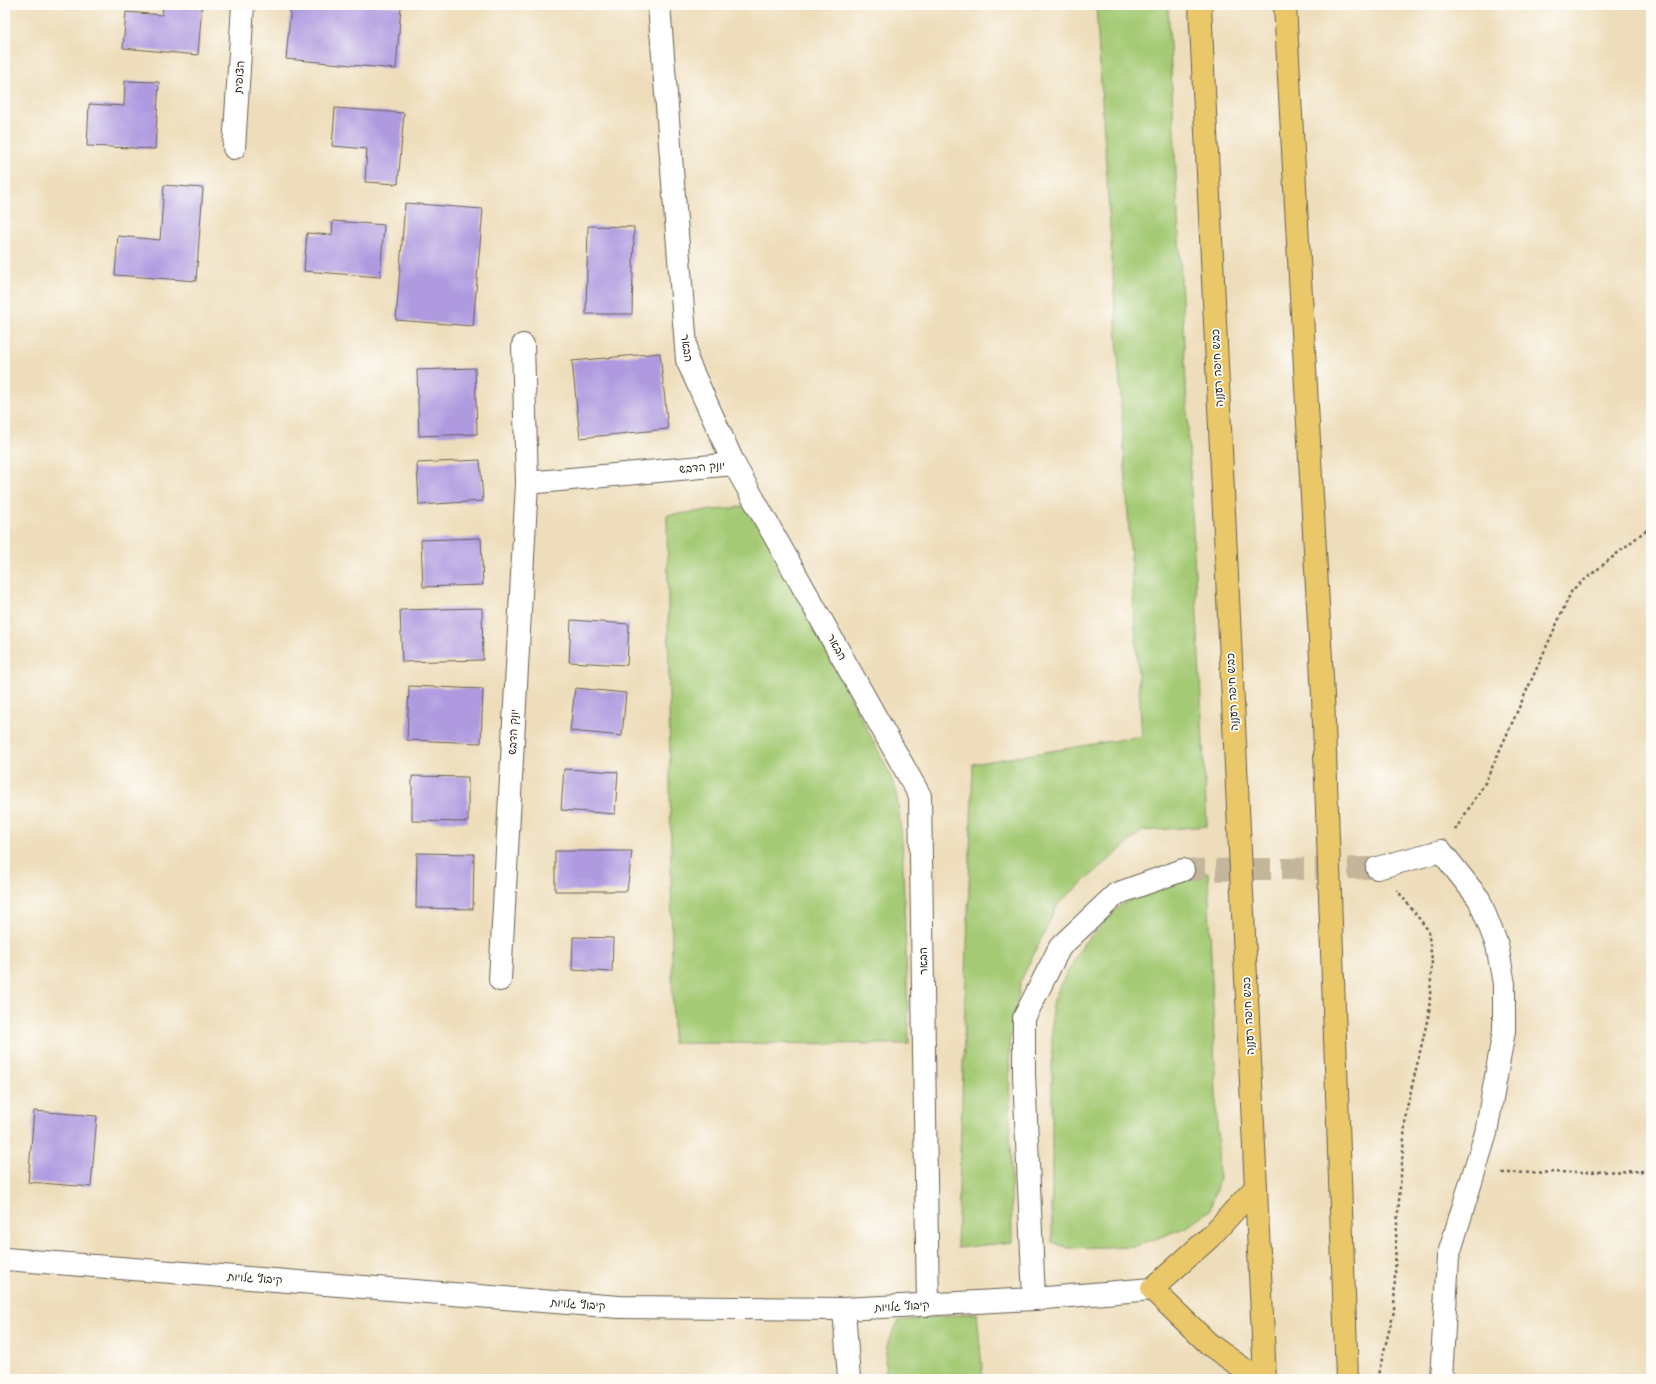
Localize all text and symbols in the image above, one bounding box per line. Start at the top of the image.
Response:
street label: הצופית [232,60,247,95]
street label: כביש חיפה רעננה [1209,329,1226,407]
street label: הבאר [678,333,695,363]
street label: יונק הדבש [679,459,725,476]
street label: הבאר [824,632,849,663]
street label: כביש חיפה רעננה [1224,653,1241,731]
street label: יונק הדבש [506,709,521,755]
street label: הבאר [917,947,930,975]
street label: כביש חיפה רעננה [1240,977,1257,1055]
street label: קיבוץ גלויות [226,1270,283,1287]
street label: קיבוץ גלויות [549,1296,606,1313]
street label: קיבוץ גלויות [873,1299,930,1314]

